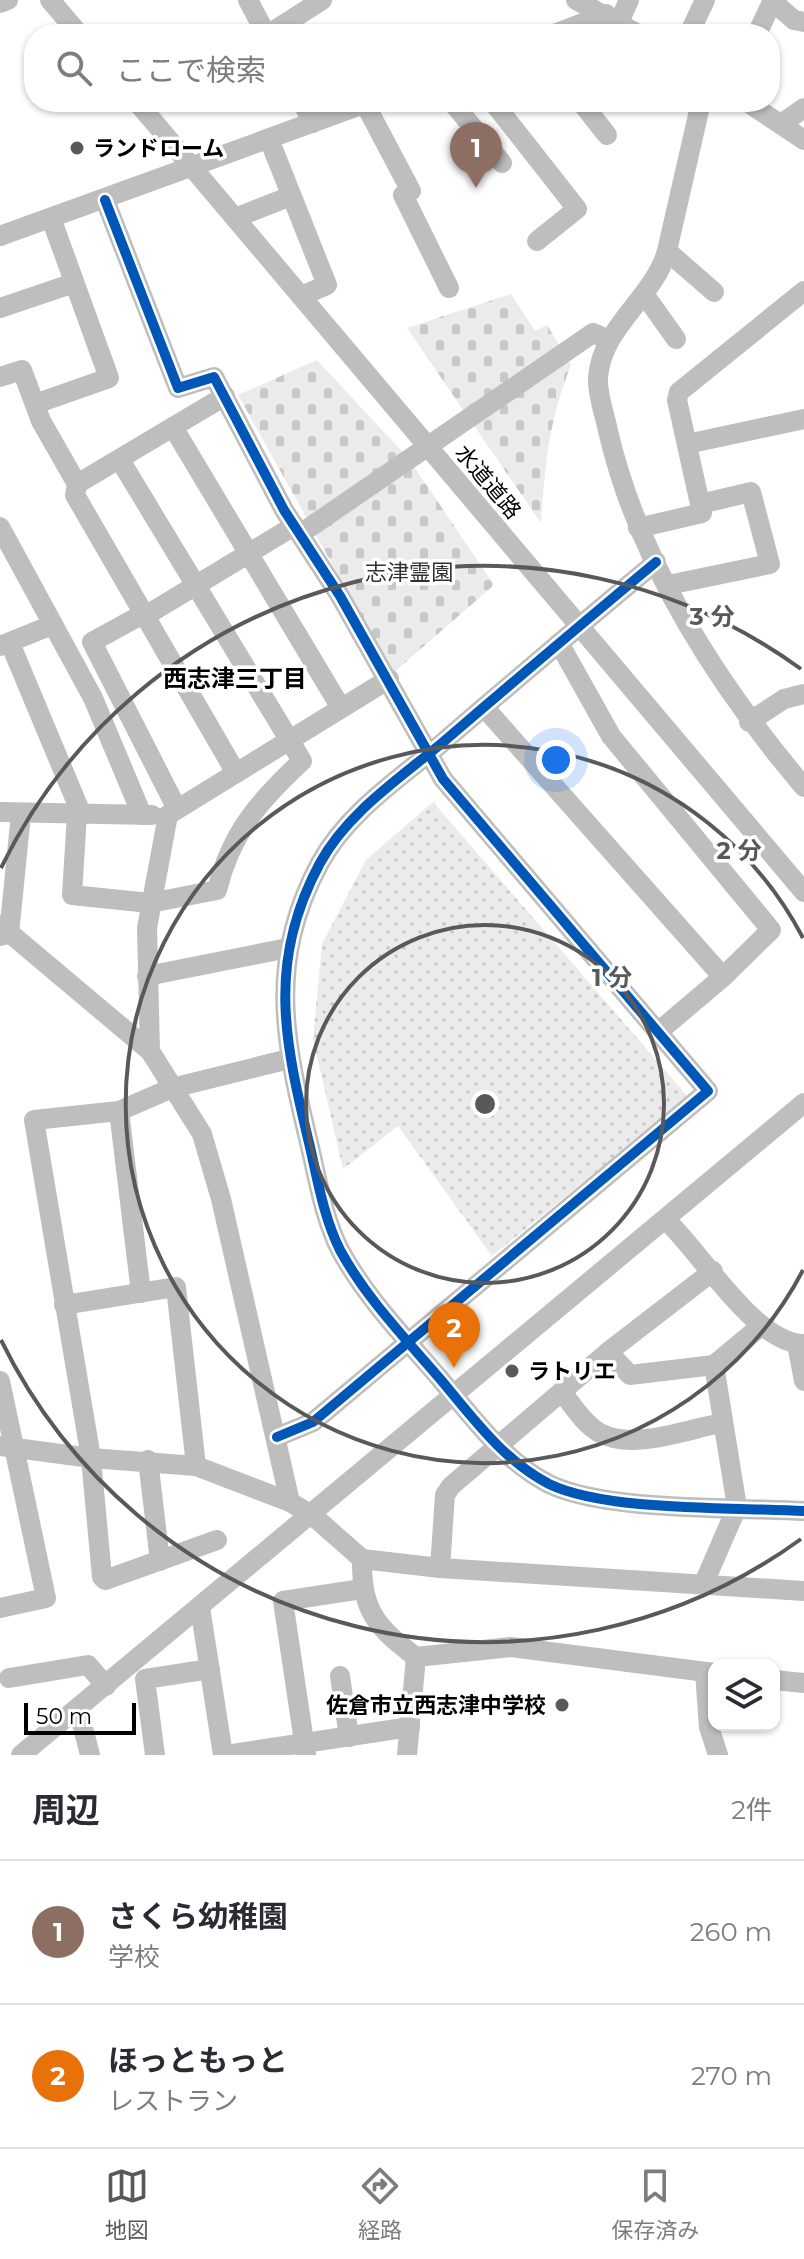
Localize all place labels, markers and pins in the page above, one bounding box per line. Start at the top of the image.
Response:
pin: 1 [450,122,502,188]
place label: ランドローム [93,135,224,162]
marker: ランドローム [68,139,86,157]
centre of rings [471,1090,499,1118]
pin: 2 [428,1302,480,1368]
place label: ラトリエ [528,1358,616,1385]
marker: ラトリエ [503,1362,521,1380]
place label: 佐倉市立西志津中学校 [326,1692,546,1719]
marker: 佐倉市立西志津中学校 [553,1696,571,1714]

